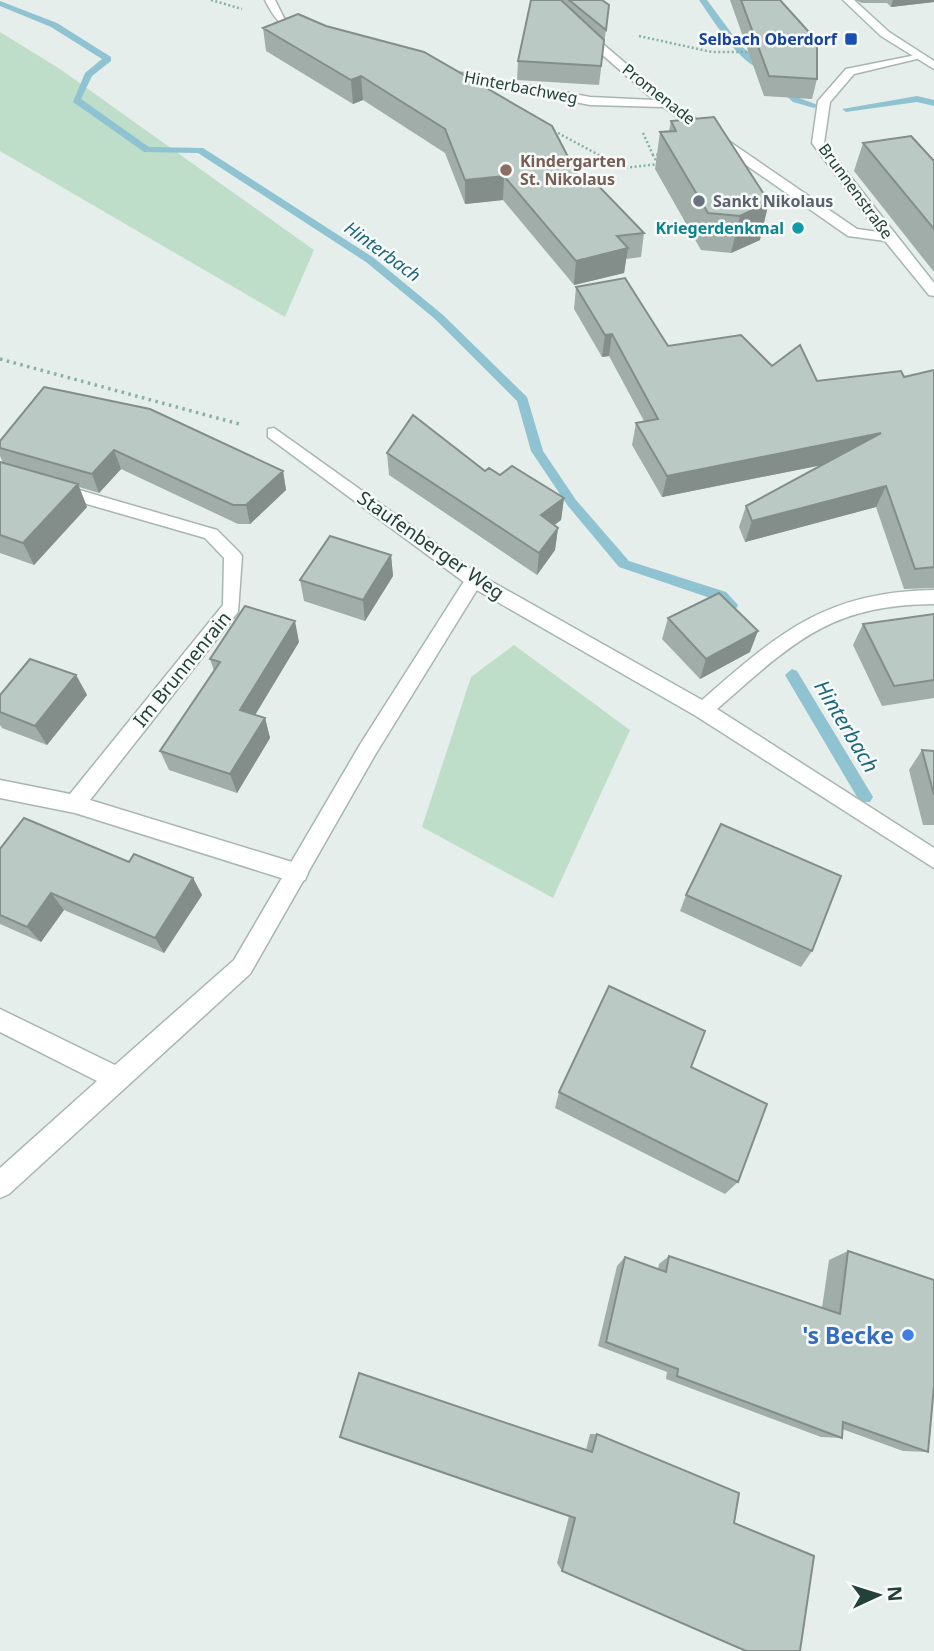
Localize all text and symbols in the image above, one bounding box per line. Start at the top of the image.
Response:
place label: Selbach Oberdorf [699,28,838,50]
marker: Selbach Oberdorf [843,31,859,47]
street label: Promenade [618,58,700,130]
street label: Hinterbachweg [462,65,580,109]
street label: Brunnenstraße [814,139,898,243]
place label: Kindergarten St. Nikolaus [520,150,626,190]
marker: Kindergarten St. Nikolaus [498,162,514,178]
place label: Sankt Nikolaus [713,190,833,212]
marker: Sankt Nikolaus [691,193,707,209]
water label: Hinterbach [340,215,426,287]
place label: Kriegerdenkmal [655,217,784,239]
marker: Kriegerdenkmal [790,220,806,236]
street label: Staufenberger Weg [352,485,510,605]
street label: Im Brunnenrain [127,606,237,732]
water label: Hinterbach [808,674,886,778]
place label: 's Becke [802,1319,894,1351]
marker: 's Becke [900,1327,916,1343]
north arrow [843,1560,913,1630]
text: N [881,1585,908,1602]

